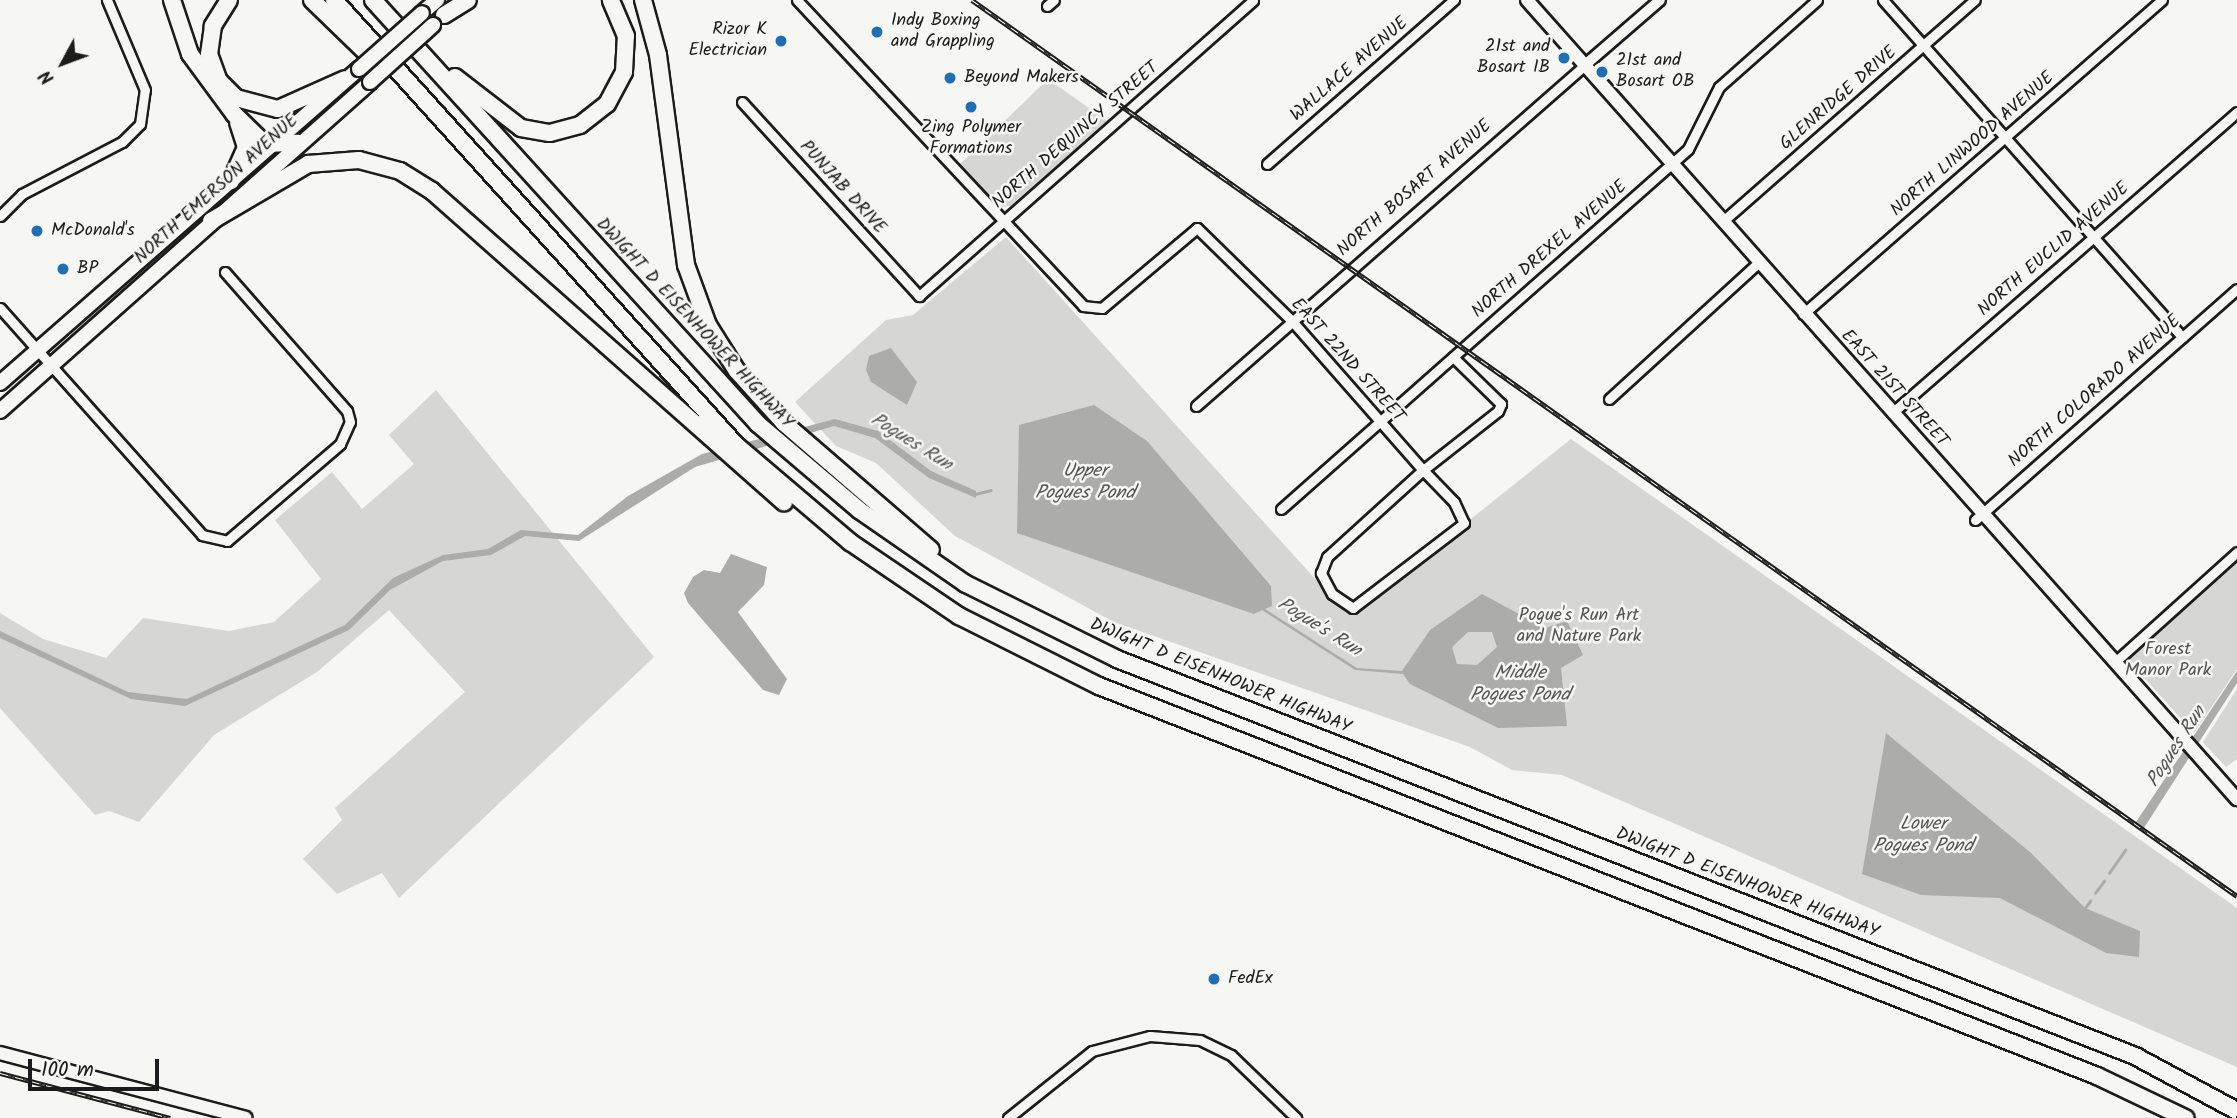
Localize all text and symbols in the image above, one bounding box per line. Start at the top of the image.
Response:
place label: Indy Boxing and Grappling [891,11,995,54]
street label: WALLACE AVENUE [1287,13,1413,127]
place label: Rizor K Electrician [688,20,767,62]
marker: Indy Boxing and Grappling [869,24,885,40]
north arrow [28,28,98,98]
marker: Rizor K Electrician [773,33,789,49]
place label: 21st and Bosart IB [1477,37,1550,80]
street label: GLENRIDGE DRIVE [1776,42,1902,156]
marker: 21st and Bosart IB [1556,50,1572,66]
place label: 21st and Bosart OB [1616,51,1694,94]
street label: NORTH DEQUINCY STREET [988,58,1164,214]
text: N [32,62,62,91]
marker: 21st and Bosart OB [1594,64,1610,80]
place label: Beyond Makers [964,67,1079,89]
street label: NORTH LINWOOD AVENUE [1887,68,2059,222]
marker: Beyond Makers [942,70,958,86]
marker: Zing Polymer Formations [963,99,979,115]
street label: NORTH EMERSON AVENUE [131,111,303,269]
street label: NORTH BOSART AVENUE [1333,116,1497,262]
place label: Zing Polymer Formations [921,118,1021,160]
street label: PUNJAB DRIVE [794,137,890,239]
street label: NORTH DREXEL AVENUE [1468,177,1632,323]
street label: NORTH EUCLID AVENUE [1974,178,2134,322]
street label: DWIGHT D EISENHOWER HIGHWAY [591,214,797,434]
place label: McDonald's [51,220,135,242]
marker: McDonald's [29,223,45,239]
place label: BP [77,258,98,280]
marker: BP [55,261,71,277]
street label: EAST 22ND STREET [1285,294,1409,428]
street label: NORTH COLORADO AVENUE [2004,311,2186,473]
street label: EAST 21ST STREET [1836,326,1952,452]
water label: Pogues Run [866,409,956,477]
water label: Upper Pogues Pond [1035,461,1135,505]
water label: Pogue's Run [1273,593,1365,663]
park label: Pogue's Run Art and Nature Park [1517,606,1641,648]
street label: DWIGHT D EISENHOWER HIGHWAY [1086,615,1354,739]
park label: Forest Manor Park [2125,640,2211,682]
water label: Middle Pogues Pond [1470,663,1570,707]
water label: Pogues Run [2142,702,2212,792]
water label: Lower Pogues Pond [1873,814,1973,858]
street label: DWIGHT D EISENHOWER HIGHWAY [1612,824,1882,944]
place label: FedEx [1228,968,1273,990]
marker: FedEx [1206,971,1222,987]
scale bar [32,1044,163,1088]
text: 100 m [41,1054,94,1087]

